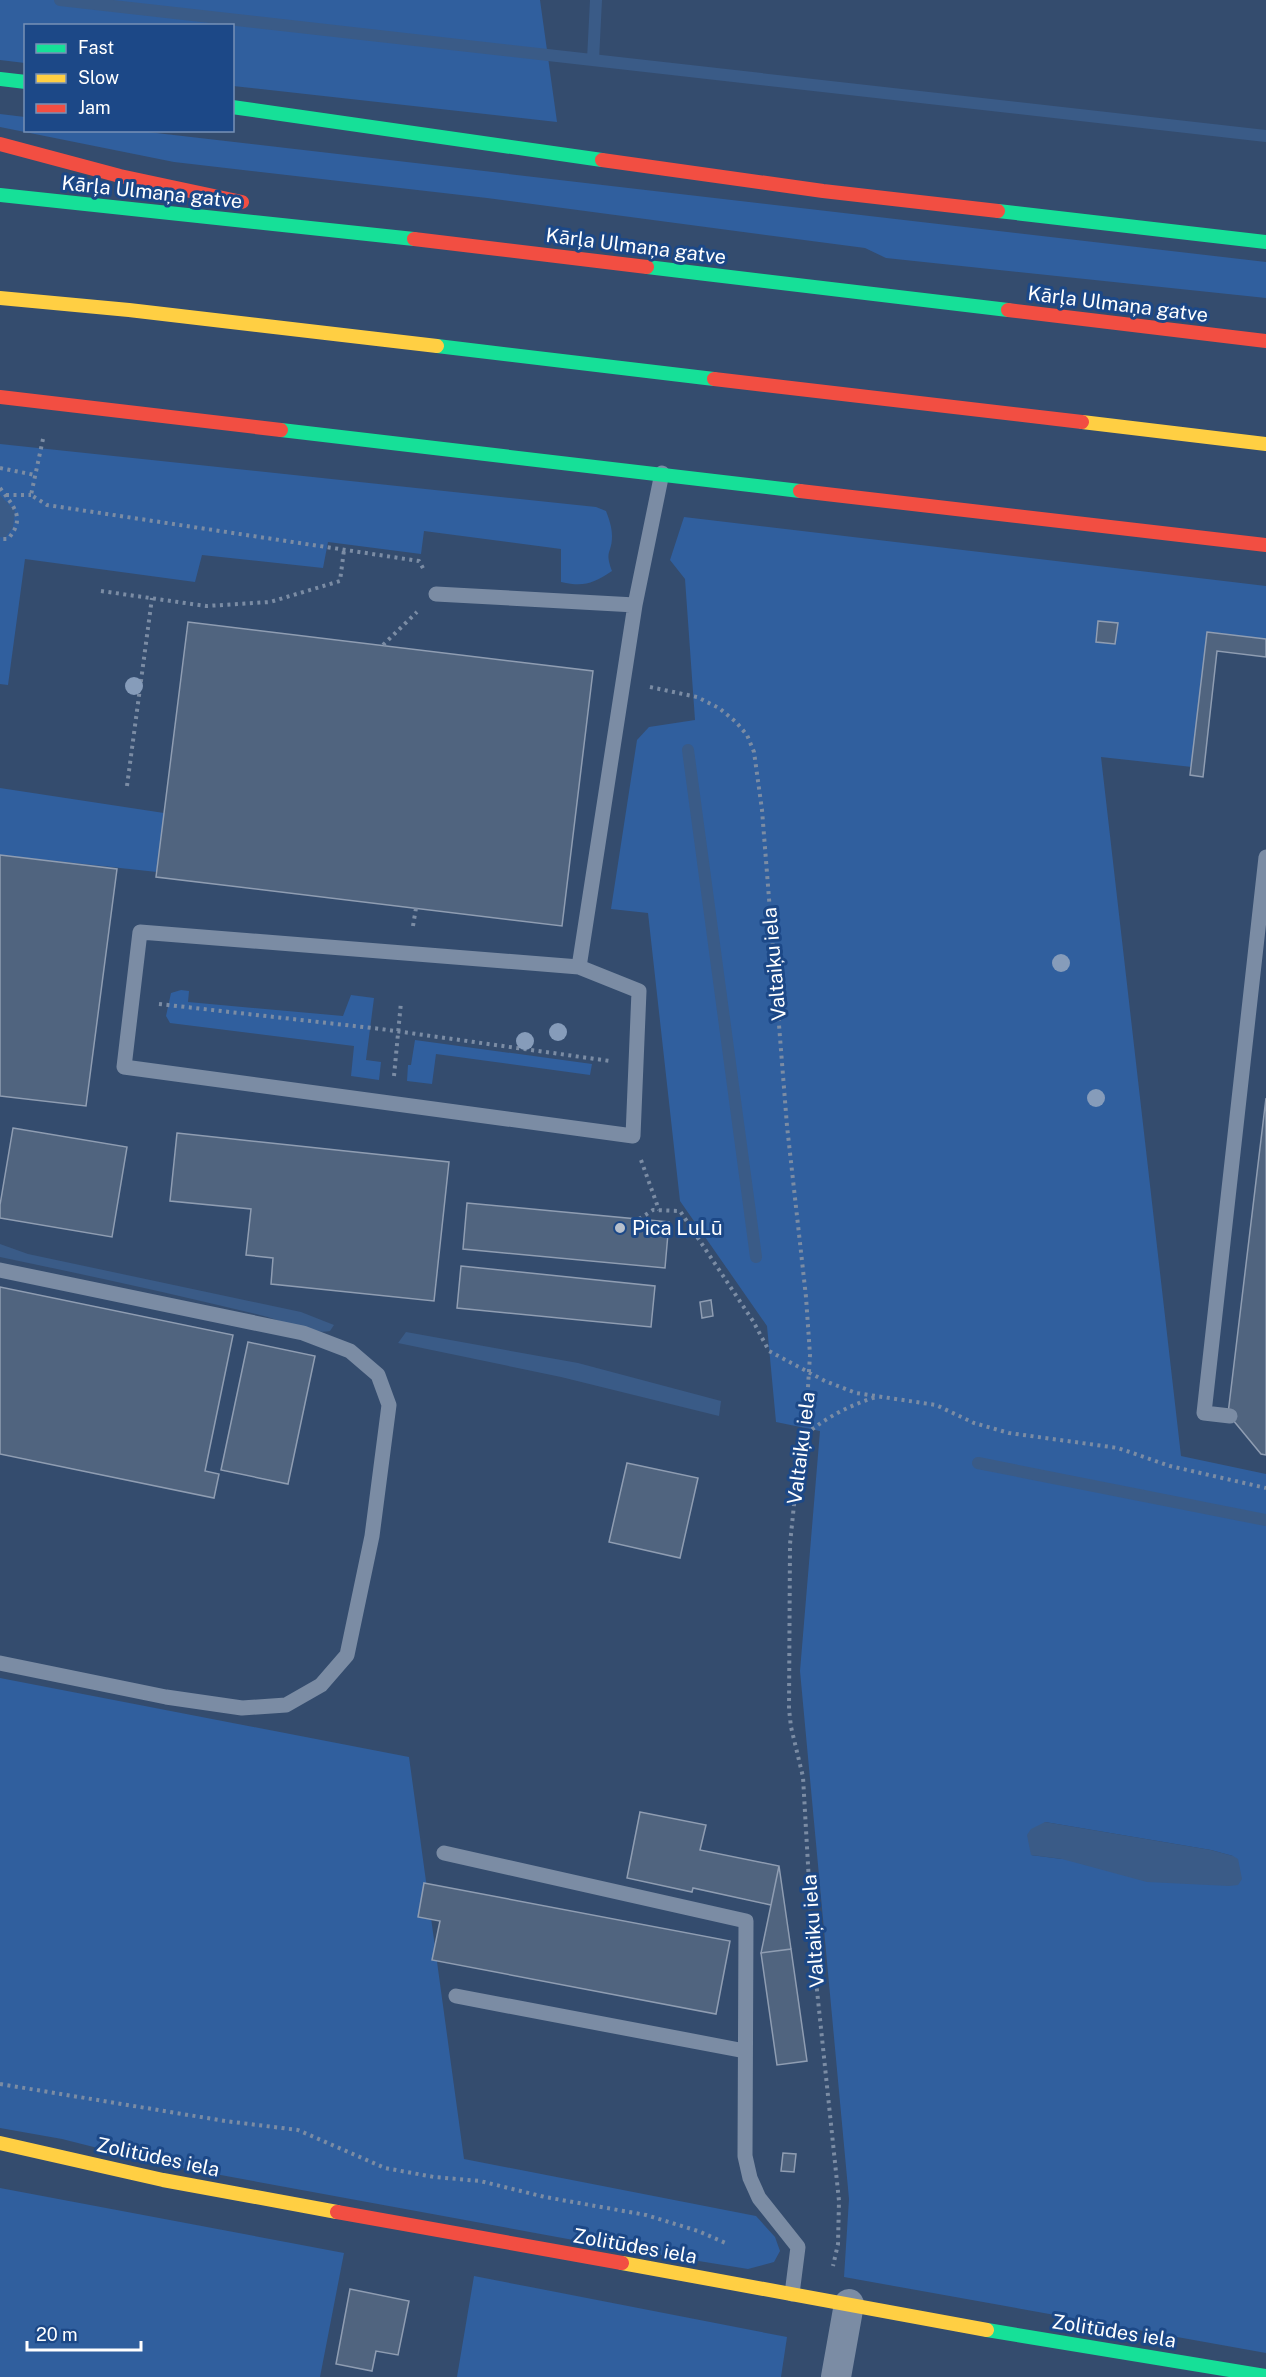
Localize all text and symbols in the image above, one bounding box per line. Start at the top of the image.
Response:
legend [24,24,234,132]
text: Fast [78,37,114,58]
text: Slow [78,67,119,88]
text: Jam [78,97,111,118]
street label: Kārļa Ulmaņa gatve [60,171,244,213]
street label: Kārļa Ulmaņa gatve [544,223,728,269]
street label: Kārļa Ulmaņa gatve [1026,281,1210,327]
street label: Valtaiķu iela [757,906,791,1022]
place label: Pica LuLū [632,1216,723,1240]
marker: Pica LuLū [613,1221,627,1235]
street label: Valtaiķu iela [782,1390,820,1506]
street label: Valtaiķu iela [797,1874,829,1988]
street label: Zolitūdes iela [94,2132,222,2182]
street label: Zolitūdes iela [571,2223,699,2269]
street label: Zolitūdes iela [1050,2309,1178,2353]
scale bar [27,2314,141,2352]
text: 20 m [36,2324,78,2345]

